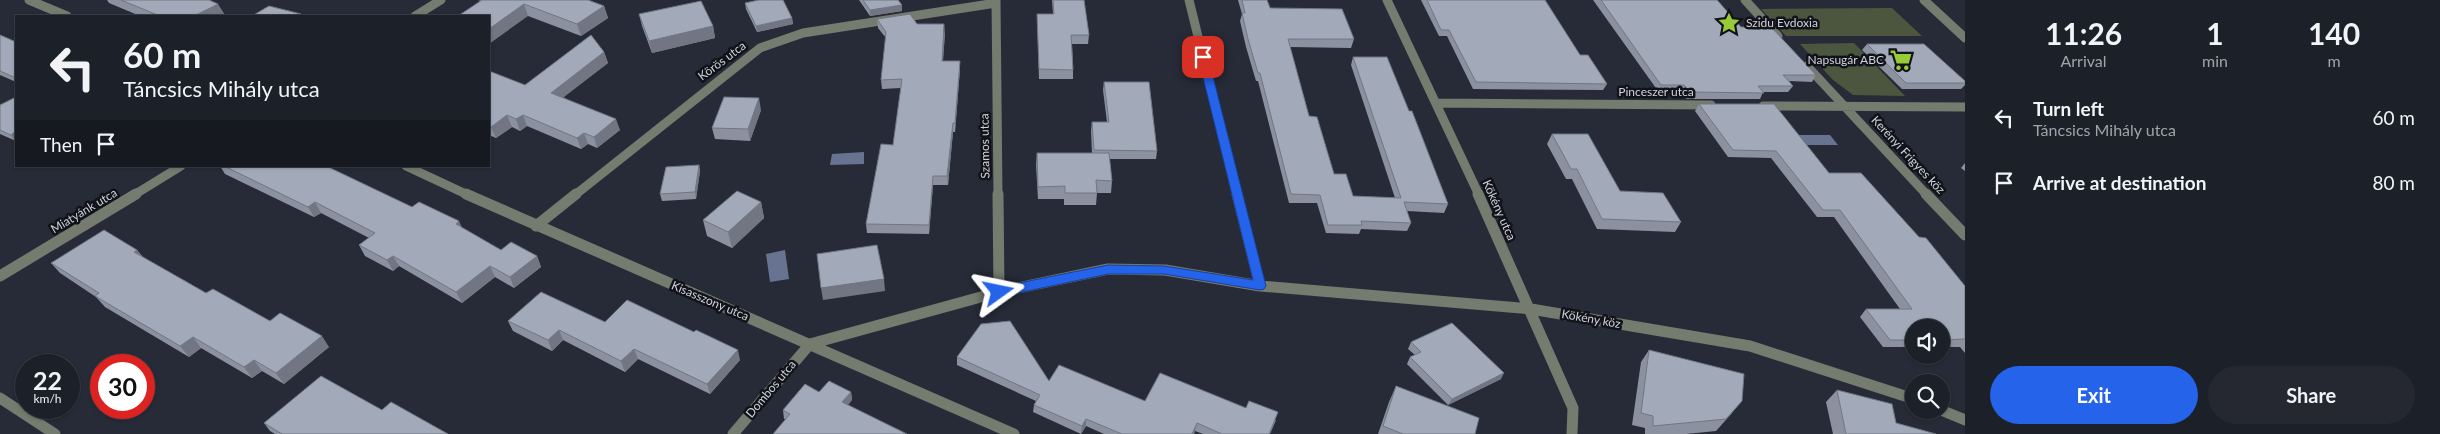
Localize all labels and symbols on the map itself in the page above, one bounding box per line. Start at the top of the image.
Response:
place icon: Szidu Evdoxia [1716,10,1742,36]
place label: Szidu Evdoxia [1746,15,1818,30]
pin [1182,36,1224,78]
street label: Körös utca [695,38,749,83]
supermarket icon: Napsugár ABC [1888,47,1914,73]
place label: Napsugár ABC [1808,52,1884,67]
street label: Pinceszer utca [1618,84,1694,99]
street label: Szamos utca [976,113,993,179]
street label: Kerényi Frigyes köz [1868,113,1949,197]
street label: Kökény utca [1479,177,1519,242]
street label: Miatyánk utca [48,185,120,236]
position arrow [972,265,1024,317]
street label: Kisasszony utca [669,277,751,324]
street label: Kökény köz [1560,306,1622,331]
speed limit sign: 30 [90,354,155,419]
street label: Dombos utca [742,357,799,420]

